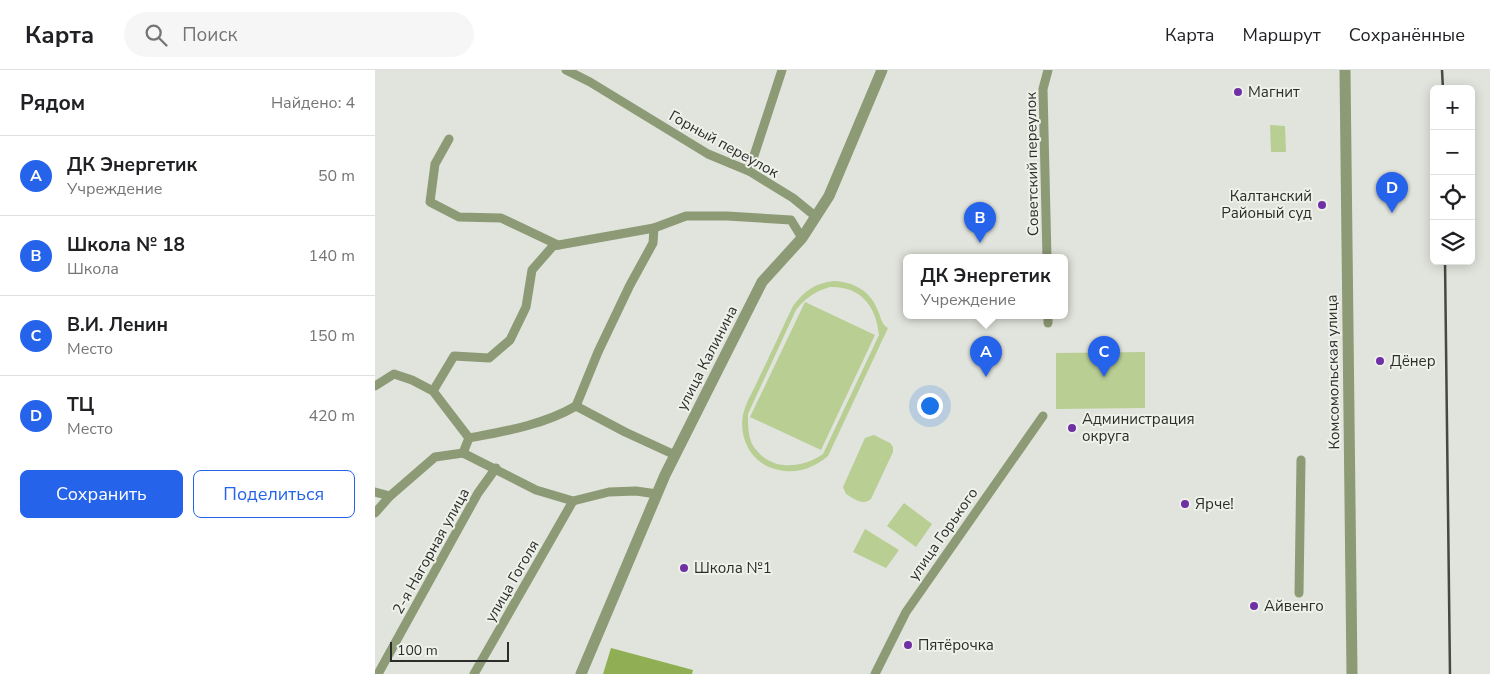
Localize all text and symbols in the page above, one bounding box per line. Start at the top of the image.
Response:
search box [124,12,474,57]
text: Карта [25,19,94,51]
icon: search [142,21,170,49]
text: Поиск [182,22,237,48]
text: Карта [1165,23,1215,47]
text: Маршрут [1243,23,1321,47]
text: Сохранённые [1349,23,1465,47]
place label: Магнит [1248,82,1300,102]
map controls [1430,85,1475,265]
button: + [1430,85,1475,130]
marker: Магнит [1232,86,1244,98]
text: Рядом [20,89,85,117]
text: Найдено: 4 [271,92,355,114]
street label: Советский переулок [1021,92,1043,236]
street label: Горный переулок [666,106,782,182]
button: − [1430,130,1475,175]
text: ДК Энергетик [67,152,197,178]
text: A [30,165,42,187]
text: 50 m [318,165,355,187]
pin: D [1376,172,1408,213]
button: locate [1430,175,1475,220]
text: Учреждение [67,178,162,200]
place label: Калтанский Районый суд [1221,186,1312,223]
marker: Калтанский Районый суд [1316,199,1328,211]
pin: B [964,202,996,243]
button: layers [1430,220,1475,265]
text: Школа № 18 [67,232,185,258]
text: B [30,245,42,267]
text: 140 m [308,245,355,267]
popup [903,254,1068,319]
text: Школа [67,258,119,280]
text: ДК Энергетик [920,263,1051,289]
text: Учреждение [920,289,1016,311]
street label: Комсомольская улица [1322,294,1344,450]
street label: улица Калинина [672,302,742,414]
text: В.И. Ленин [67,312,168,338]
text: C [31,325,41,347]
text: 150 m [308,325,355,347]
pin: A [970,336,1002,377]
pin: C [1088,336,1120,377]
text: Место [67,338,113,360]
place label: Дёнер [1390,351,1436,371]
marker: Дёнер [1374,355,1386,367]
text: ТЦ [67,392,94,418]
your location [917,393,943,419]
text: D [30,405,42,427]
text: 420 m [308,405,355,427]
place label: Администрация округа [1082,409,1195,446]
text: Место [67,418,113,440]
marker: Администрация округа [1066,422,1078,434]
button: Сохранить [20,470,183,518]
button: Поделиться [193,470,355,518]
street label: 2-я Нагорная улица [388,484,474,618]
street label: улица Горького [904,484,982,584]
place label: Ярче! [1195,494,1234,514]
marker: Ярче! [1179,498,1191,510]
street label: улица Гоголя [480,536,544,626]
place label: Школа №1 [694,558,772,578]
marker: Школа №1 [678,562,690,574]
place label: Айвенго [1264,596,1324,616]
marker: Айвенго [1248,600,1260,612]
place label: Пятёрочка [918,635,994,655]
scale bar [390,639,509,662]
marker: Пятёрочка [902,639,914,651]
text: 100 m [397,641,438,660]

